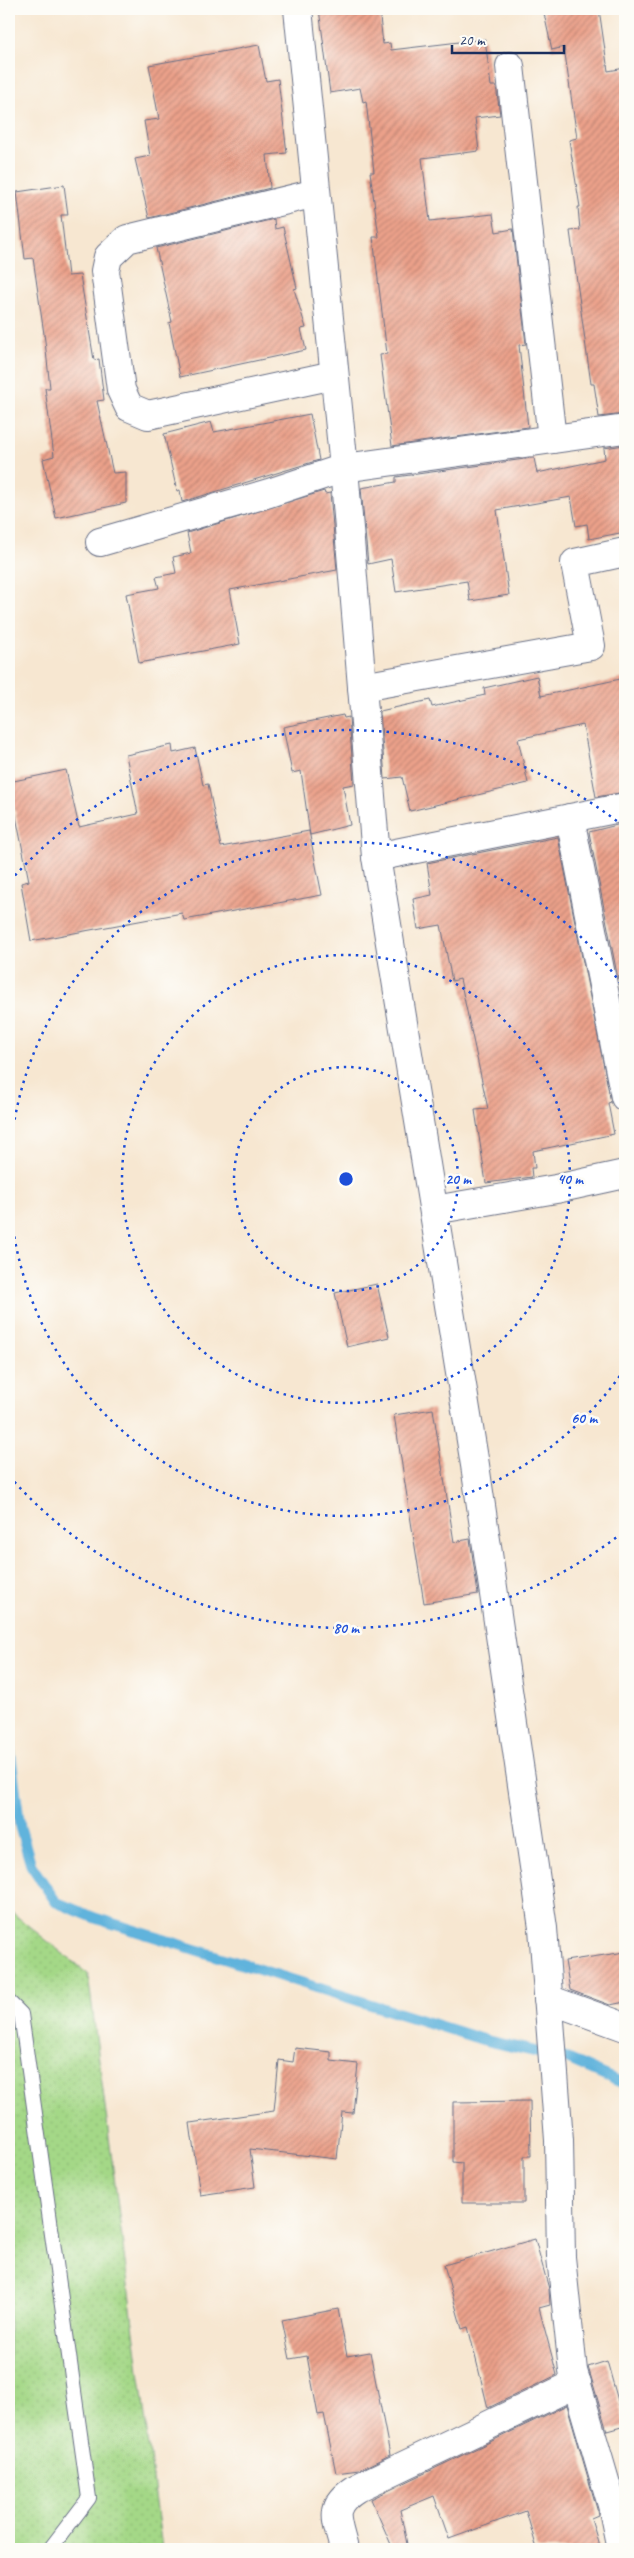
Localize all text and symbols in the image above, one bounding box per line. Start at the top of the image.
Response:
scale bar [452,22,564,54]
text: 20 m [459,31,486,50]
centre of rings [337,1170,355,1188]
text: 20 m [445,1170,472,1189]
text: 40 m [557,1170,584,1189]
text: 60 m [571,1409,598,1428]
text: 80 m [333,1619,360,1638]

